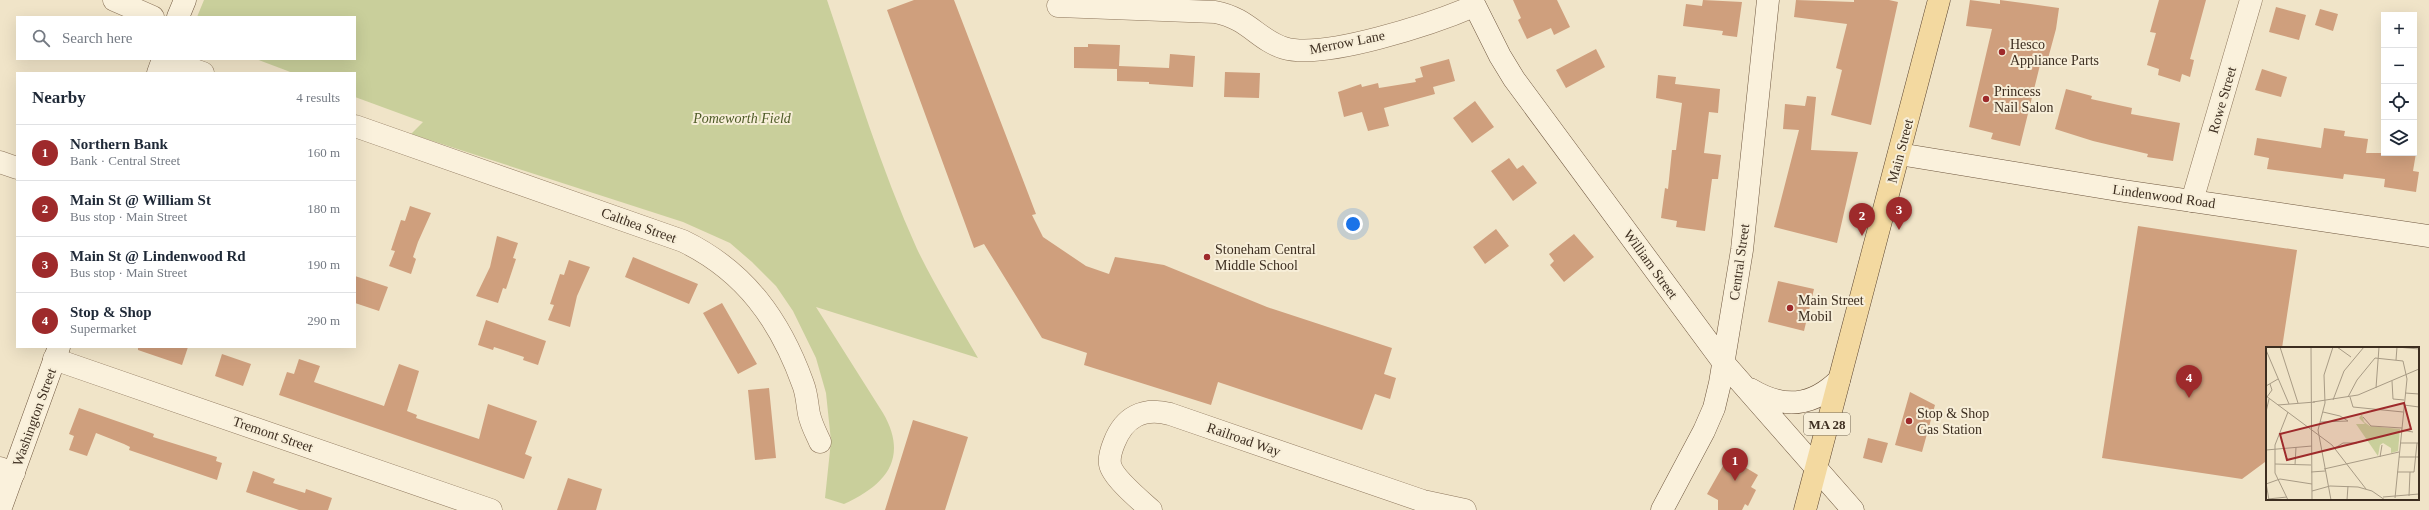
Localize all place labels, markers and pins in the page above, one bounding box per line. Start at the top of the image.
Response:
place label: Hesco Appliance Parts [2010,37,2099,68]
marker: Hesco Appliance Parts [1997,47,2007,57]
place label: Princess Nail Salon [1994,84,2054,115]
marker: Princess Nail Salon [1981,94,1991,104]
pin: 3 [1886,197,1912,230]
pin: 2 [1849,203,1875,236]
place label: Stoneham Central Middle School [1215,242,1316,273]
marker: Stoneham Central Middle School [1202,252,1212,262]
place label: Main Street Mobil [1798,293,1864,324]
marker: Main Street Mobil [1785,303,1795,313]
pin: 4 [2176,365,2202,398]
place label: Stop & Shop Gas Station [1917,406,1989,437]
marker: Stop & Shop Gas Station [1904,416,1914,426]
pin: 1 [1722,448,1748,481]

